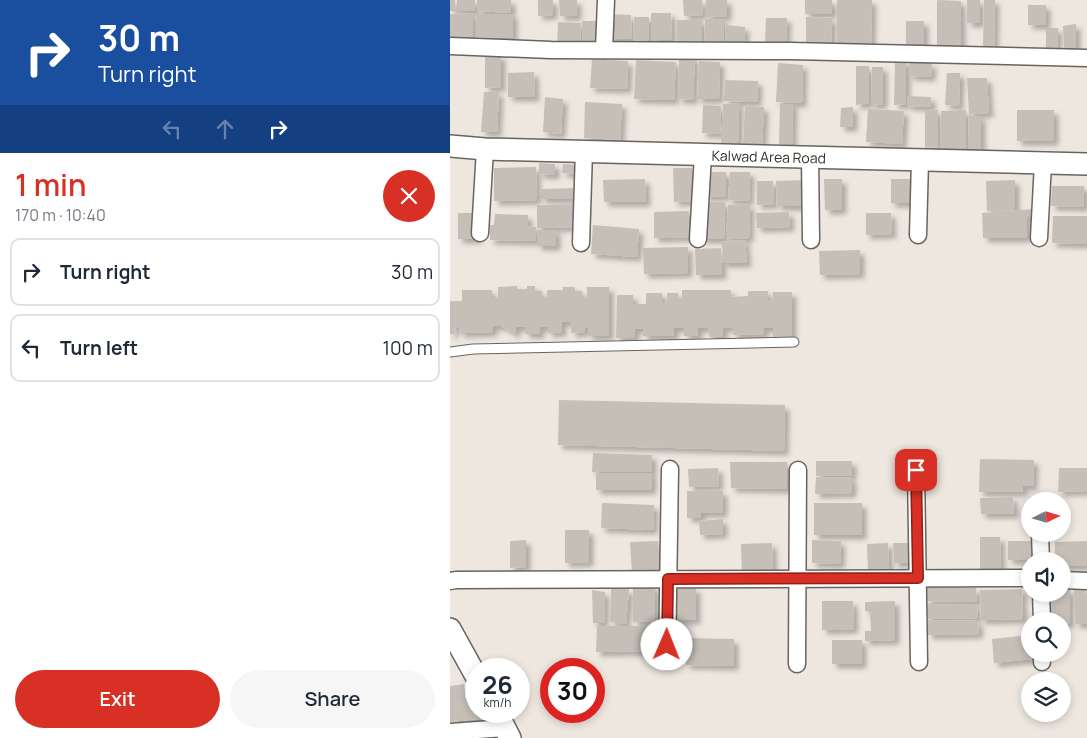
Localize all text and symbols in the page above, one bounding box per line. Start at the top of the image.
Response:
text: 30 m [98,14,180,62]
icon: right [15,20,80,85]
text: Turn right [98,59,196,89]
icon: left [158,115,186,143]
icon: ahead [211,115,239,143]
icon: right [264,115,292,143]
street label: Kalwad Area Road [711,145,826,167]
text: 1 min [15,164,87,205]
button: close [383,170,435,222]
text: 170 m · 10:40 [15,204,106,226]
icon: right [17,258,45,286]
text: Turn right [60,259,150,285]
text: 30 m [391,259,433,285]
icon: left [17,334,45,362]
text: Turn left [60,335,138,361]
text: 100 m [382,335,433,361]
pin [895,449,937,491]
icon: arrive [902,456,930,484]
north arrow [1021,492,1071,542]
map controls [1021,492,1071,722]
button: sound [1021,552,1071,602]
button: search [1021,612,1071,662]
position arrow [640,618,692,670]
speed limit sign: 30 [540,658,605,723]
text: 26 [482,667,513,702]
button: Exit [15,670,220,728]
button: Share [230,670,435,728]
button: layers [1021,672,1071,722]
text: km/h [484,694,511,711]

